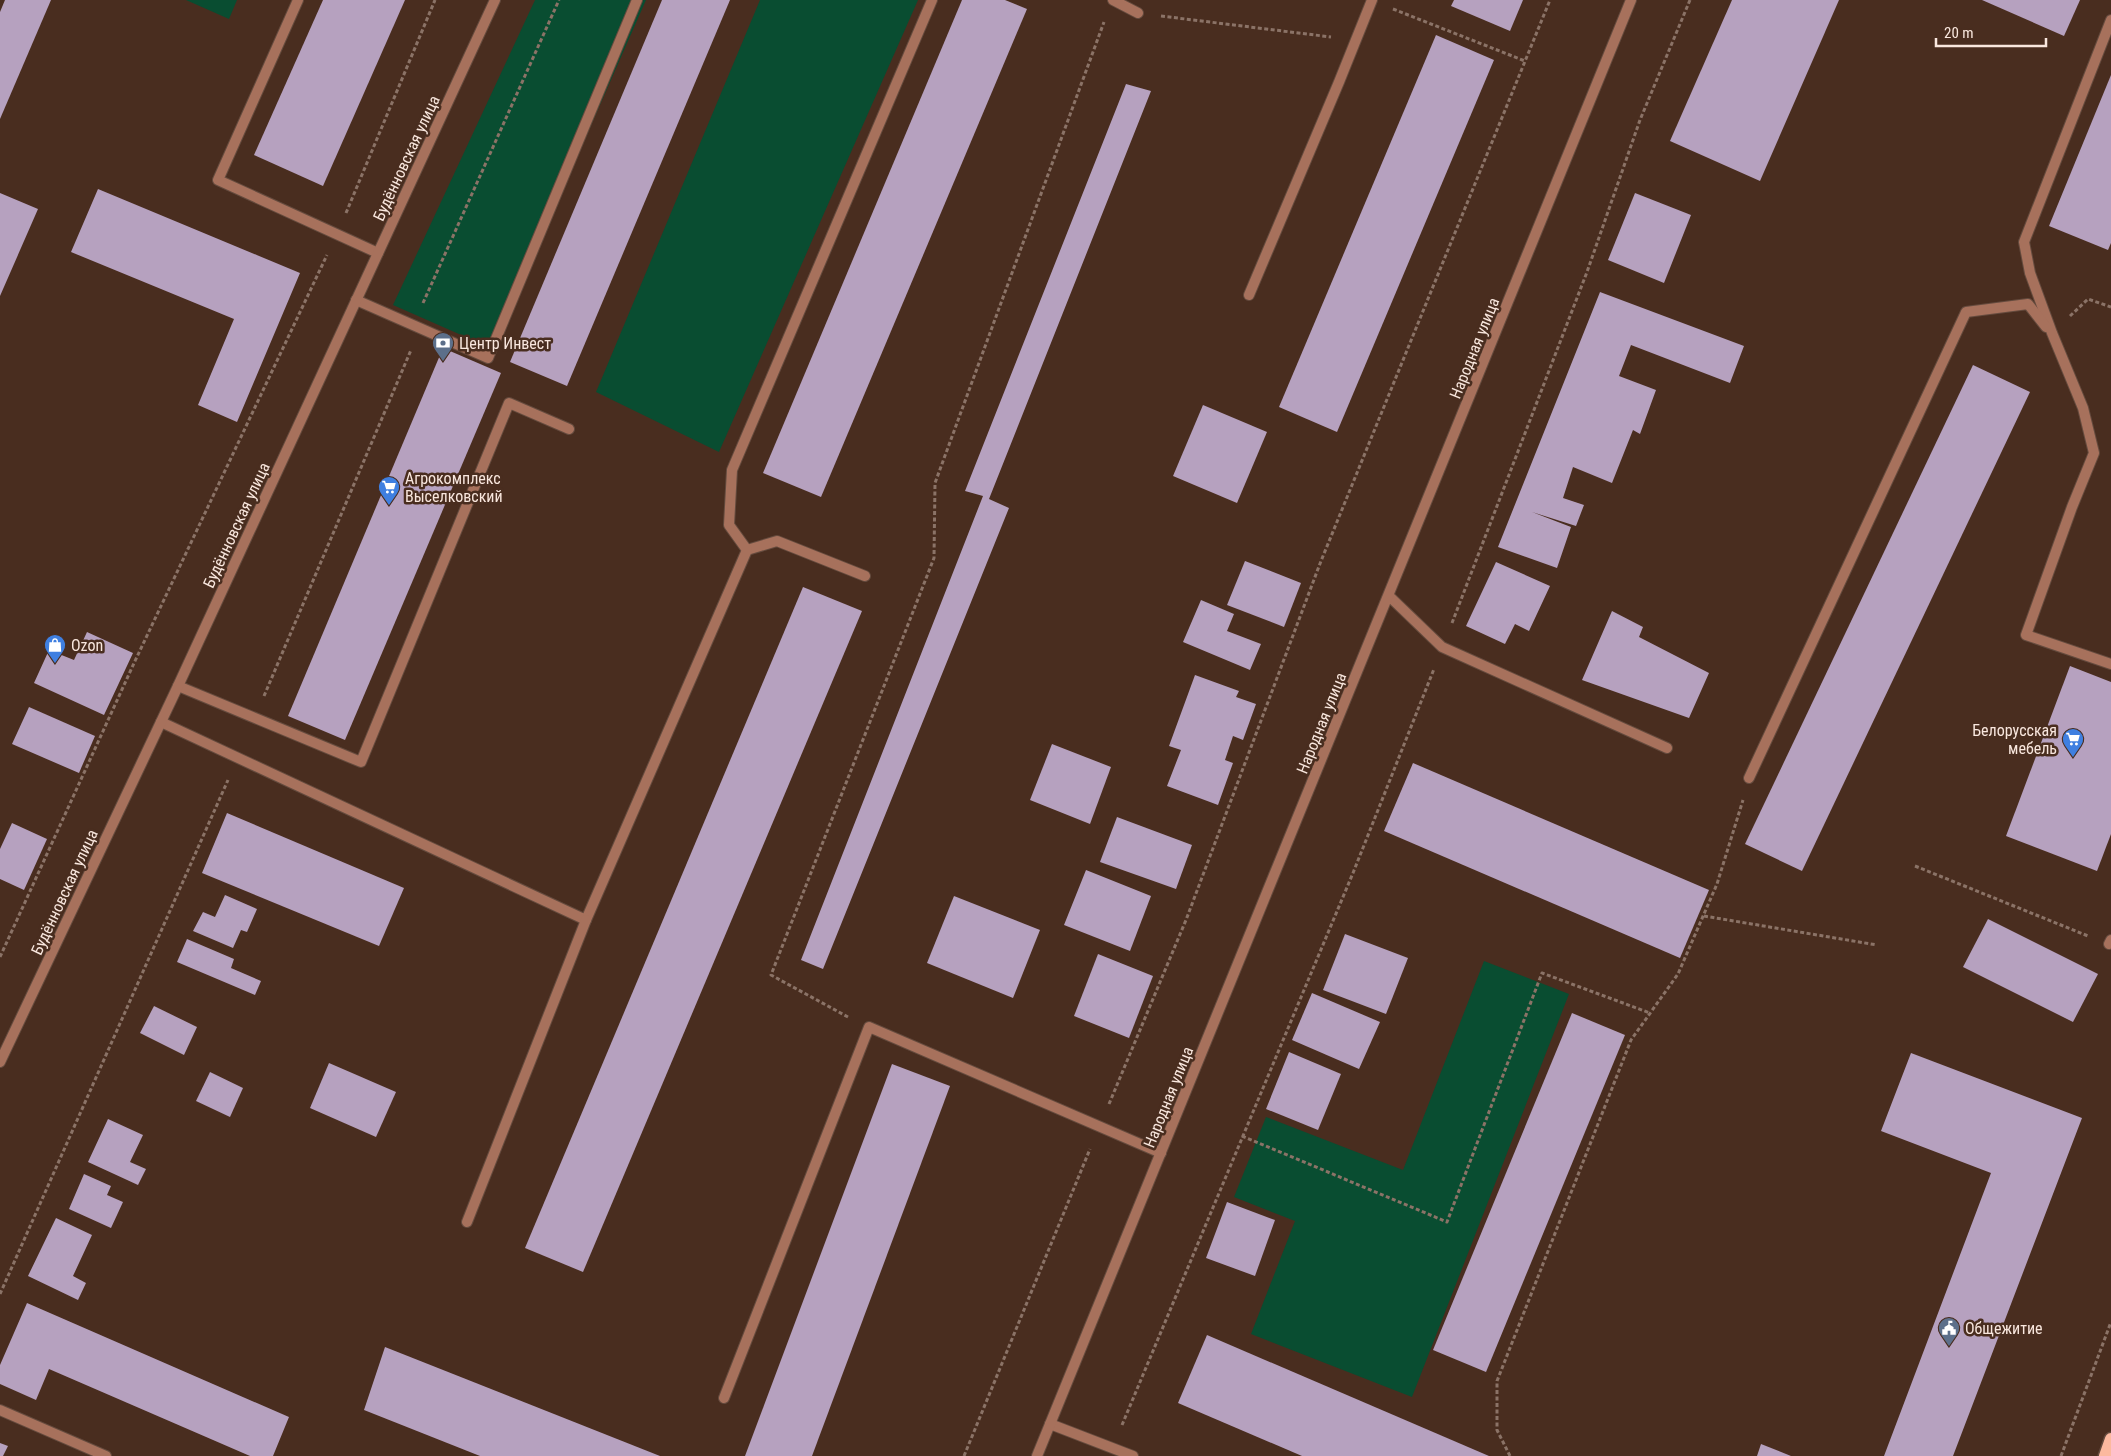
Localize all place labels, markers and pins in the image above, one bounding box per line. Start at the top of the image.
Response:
bank icon: Центр Инвест [431,331,455,362]
place label: Центр Инвест [459,334,551,353]
place label: Агрокомплекс Выселковский [405,469,503,506]
supermarket icon: Агрокомплекс Выселковский [377,475,401,506]
shop icon: Ozon [43,633,67,664]
place label: Ozon [71,636,103,655]
place label: Белорусская мебель [1972,721,2057,758]
supermarket icon: Белорусская мебель [2061,727,2085,758]
public building icon: Общежитие [1937,1316,1961,1347]
place label: Общежитие [1965,1319,2043,1338]

